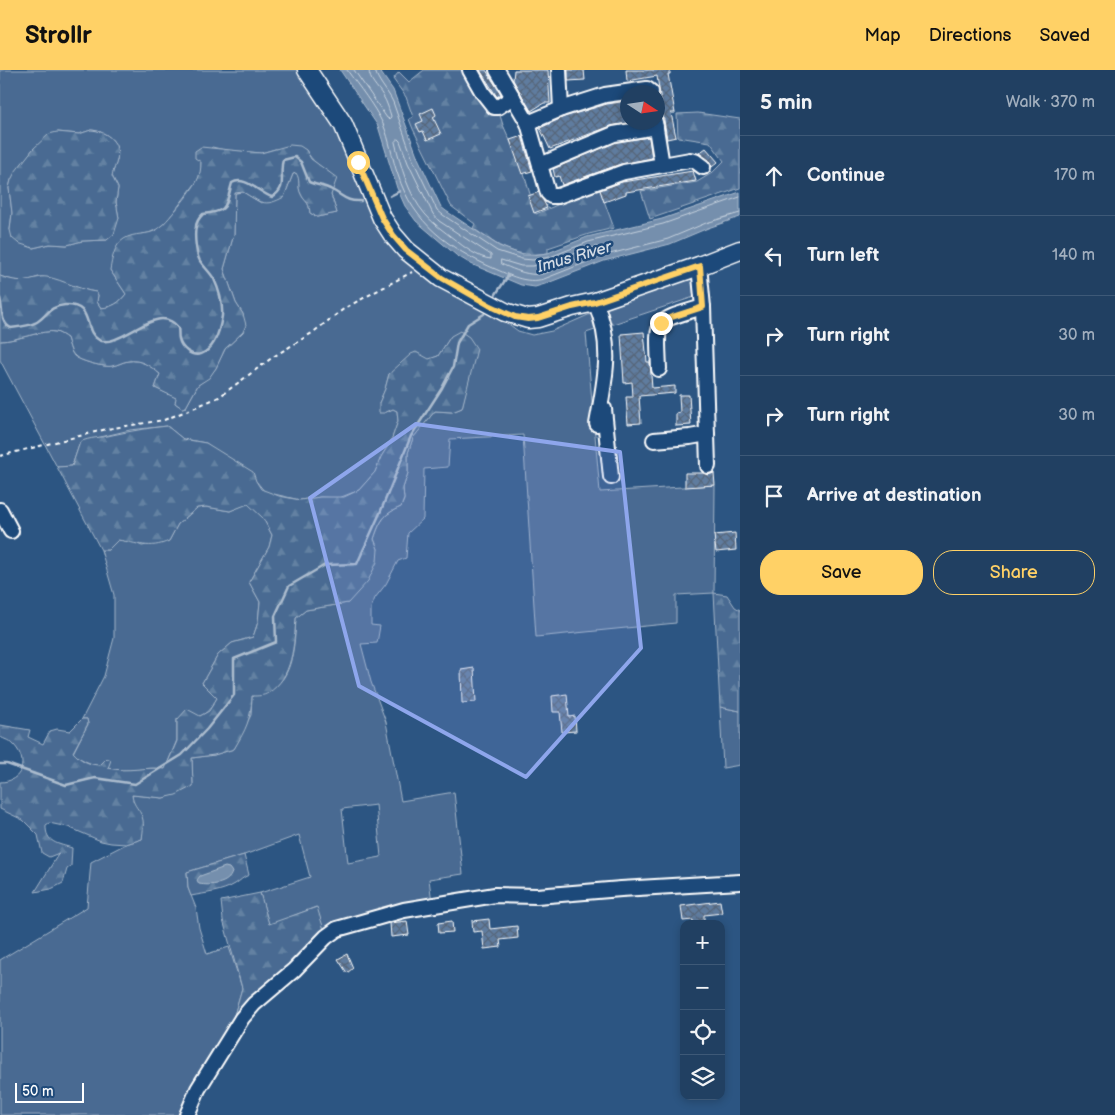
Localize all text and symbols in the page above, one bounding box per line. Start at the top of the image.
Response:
text: Strollr [25,21,92,50]
text: Map [865,25,901,46]
text: Directions [929,25,1011,46]
text: Saved [1039,25,1090,46]
north arrow [620,85,665,130]
text: 5 min [760,90,813,115]
text: Walk · 370 m [1006,93,1095,112]
route start [347,151,370,174]
icon: ahead [760,162,788,190]
text: Continue [807,164,885,187]
text: 170 m [1054,166,1095,185]
water label: Imus River [534,237,615,277]
icon: left [760,242,788,270]
text: Turn left [807,244,879,267]
text: 140 m [1052,246,1095,265]
route end [650,312,673,335]
icon: right [760,322,788,350]
text: Turn right [807,324,890,347]
text: 30 m [1058,326,1095,345]
icon: right [760,402,788,430]
text: Turn right [807,404,890,427]
text: 30 m [1058,406,1095,425]
icon: arrive [760,482,788,510]
text: Arrive at destination [807,484,982,507]
button: Save [760,550,923,595]
button: Share [933,550,1095,595]
map controls [680,920,725,1100]
button: + [680,920,725,965]
button: − [680,965,725,1010]
button: locate [680,1010,725,1055]
button: layers [680,1055,725,1100]
scale bar [15,1080,84,1103]
text: 50 m [22,1083,54,1100]

